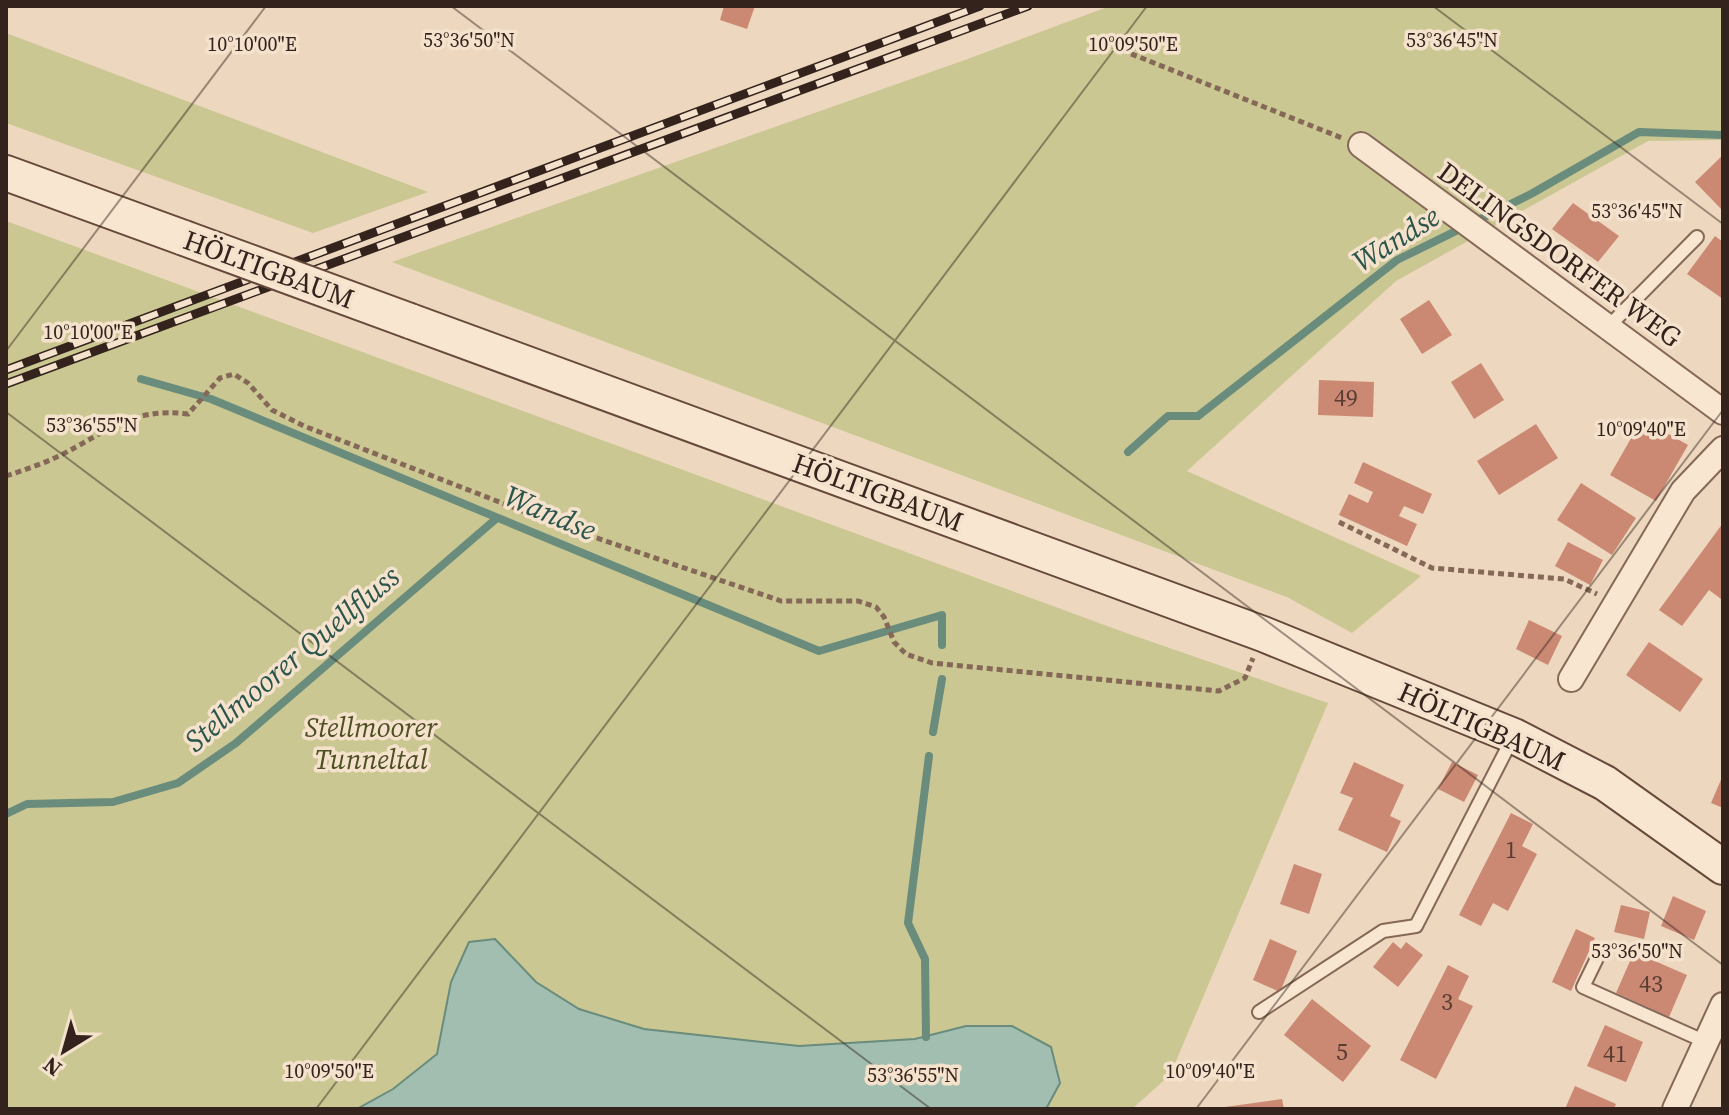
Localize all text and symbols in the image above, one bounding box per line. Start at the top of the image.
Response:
text: 53°36'50"N [423,26,515,54]
text: 53°36'45"N [1406,26,1498,54]
text: 10°10'00"E [207,30,297,58]
text: 10°09'50"E [1088,30,1178,58]
street label: DELINGSDORFER WEG [1430,153,1690,355]
water label: Wandse [1344,196,1447,281]
text: 53°36'45"N [1591,197,1683,225]
street label: HÖLTIGBAUM [178,221,360,317]
text: 10°10'00"E [43,318,133,346]
house number: 49 [1334,381,1358,414]
text: 53°36'55"N [46,411,138,439]
text: 10°09'40"E [1596,415,1686,443]
street label: HÖLTIGBAUM [787,444,969,540]
water label: Wandse [498,475,602,550]
water label: Stellmoorer Quellfluss [175,556,408,761]
street label: HÖLTIGBAUM [1392,672,1572,780]
park label: Stellmoorer Tunneltal [305,708,438,778]
house number: 1 [1505,833,1517,866]
text: 53°36'50"N [1591,937,1683,965]
house number: 43 [1639,967,1663,1000]
house number: 3 [1441,985,1453,1018]
north arrow [24,1011,104,1091]
house number: 5 [1336,1035,1348,1068]
house number: 41 [1603,1037,1627,1070]
text: N [37,1050,67,1084]
text: 10°09'50"E [284,1057,374,1085]
text: 10°09'40"E [1165,1057,1255,1085]
text: 53°36'55"N [867,1061,959,1089]

